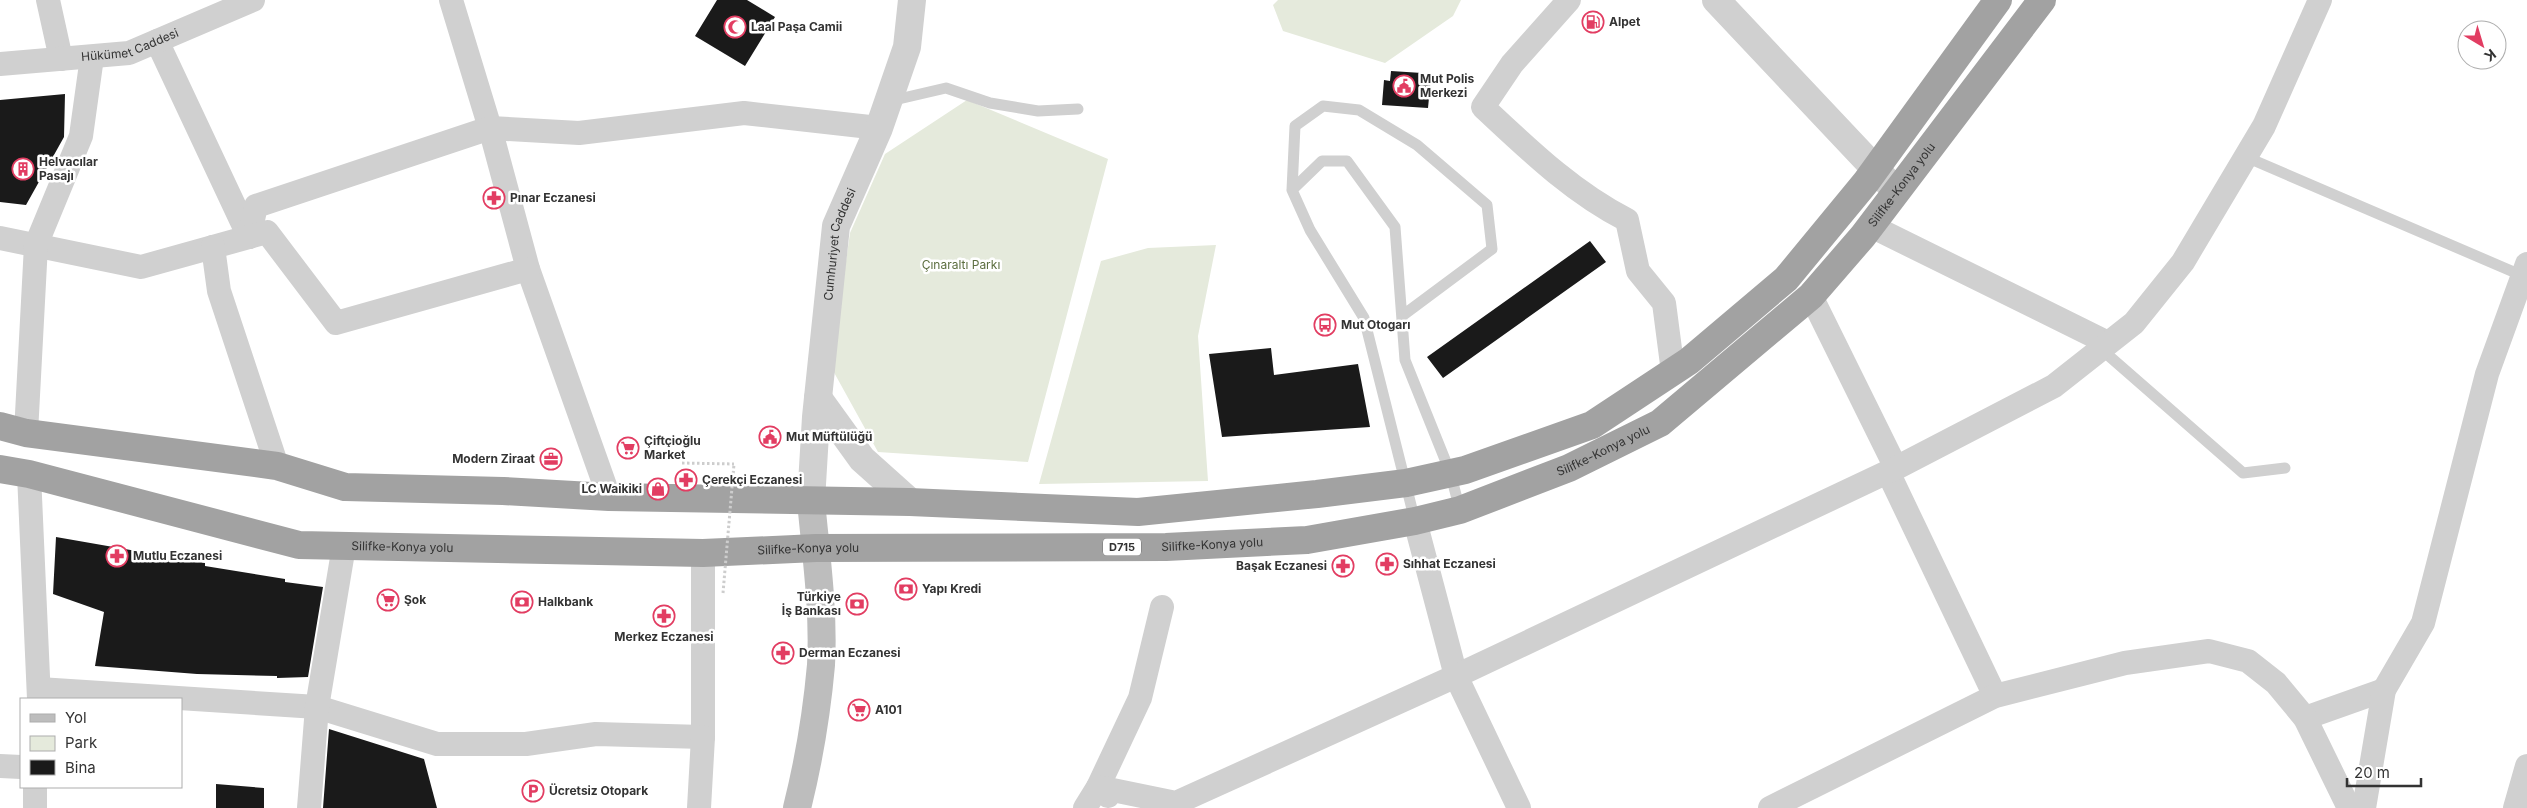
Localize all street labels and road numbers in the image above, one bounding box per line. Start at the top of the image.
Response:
street label: Hükümet Caddesi [81,25,181,64]
street label: Silifke-Konya yolu [1864,140,1938,230]
street label: Cumhuriyet Caddesi [820,186,859,301]
street label: Silifke-Konya yolu [1554,421,1652,479]
street label: Silifke-Konya yolu [1161,534,1263,554]
street label: Silifke-Konya yolu [351,538,454,555]
road number: D715 [1103,538,1141,556]
street label: Silifke-Konya yolu [757,540,859,558]

